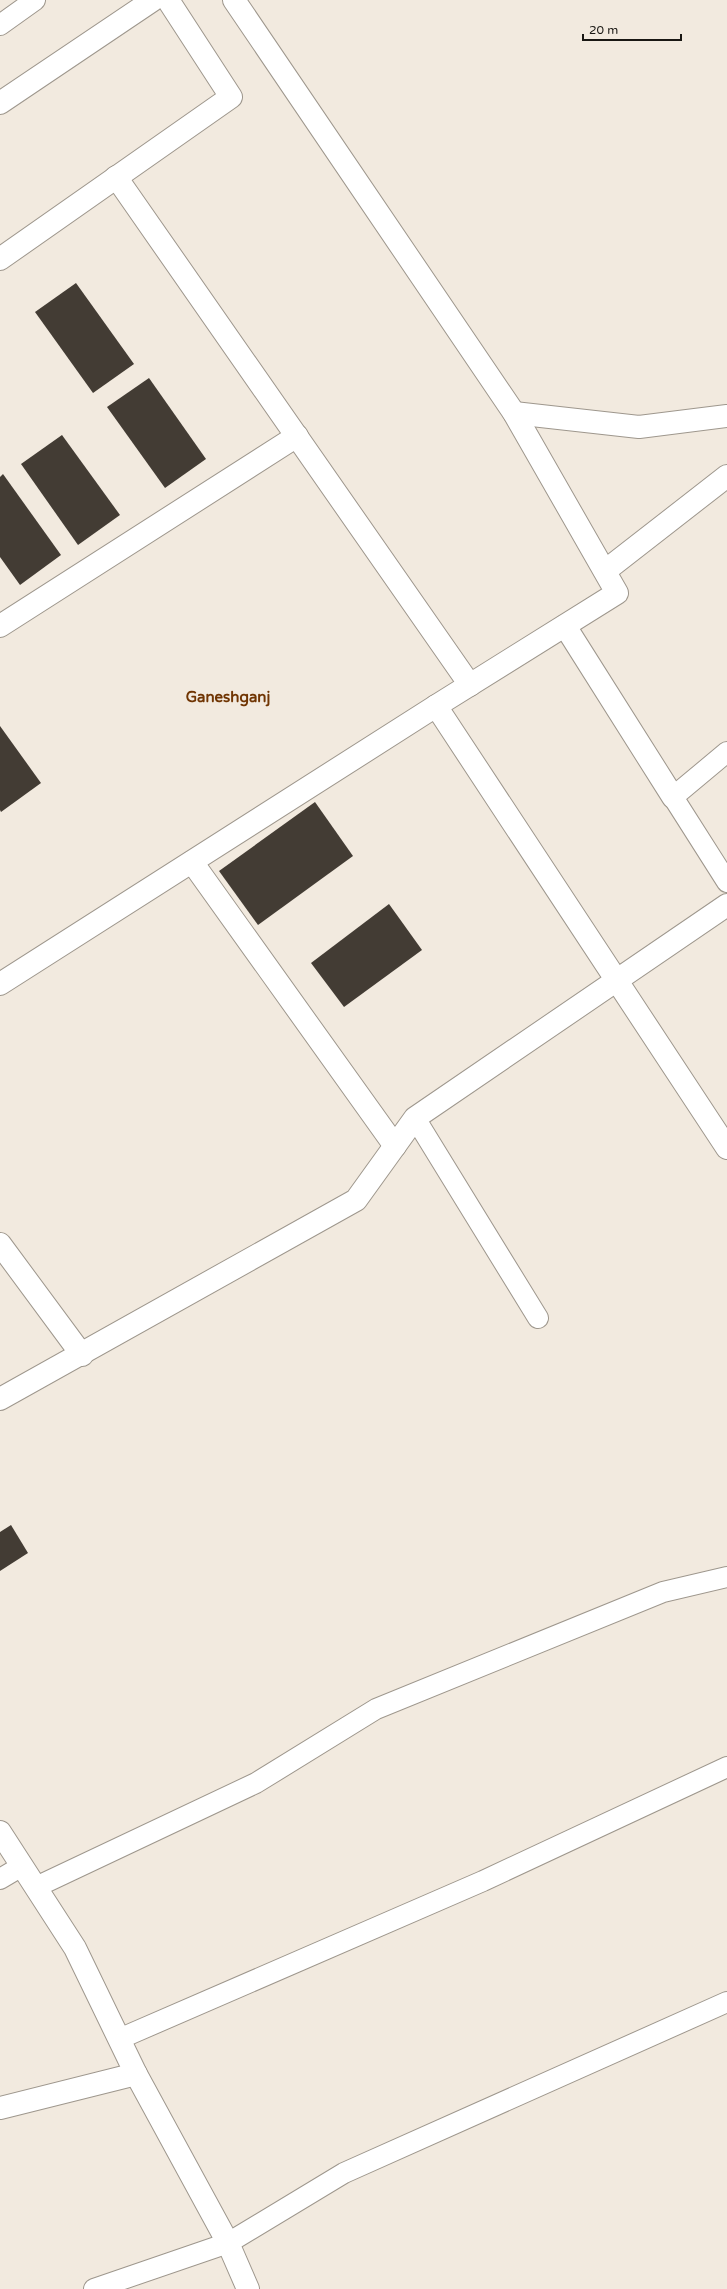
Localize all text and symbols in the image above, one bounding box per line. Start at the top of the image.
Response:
scale bar [583,16,681,42]
text: 20 m [589,23,618,37]
district label: Ganeshganj [186,688,270,707]

